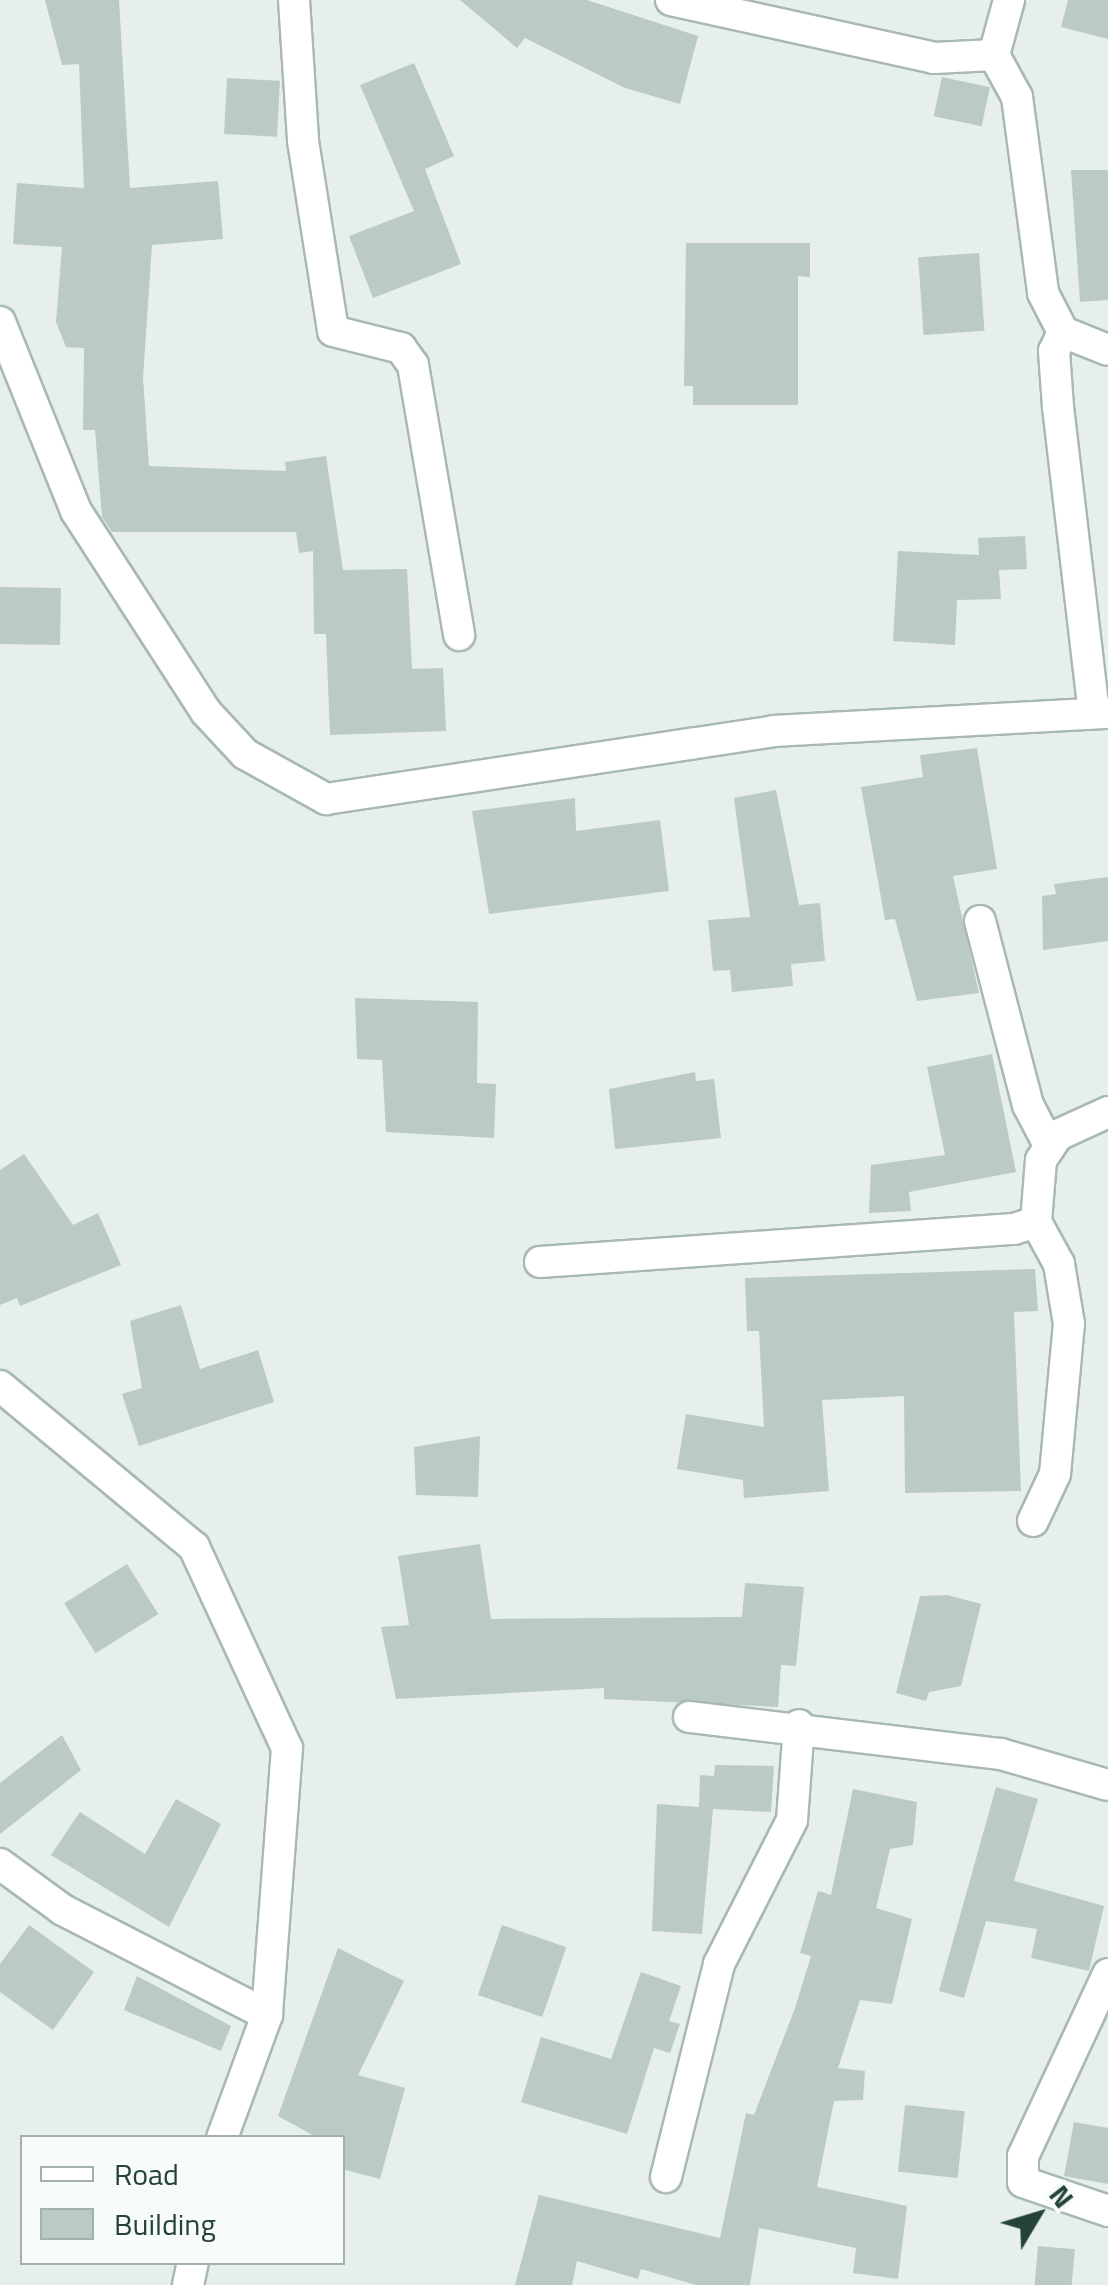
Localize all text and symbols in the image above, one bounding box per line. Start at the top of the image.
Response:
legend [20,2135,345,2265]
text: Road [114,2151,179,2197]
north arrow [988,2165,1088,2265]
text: N [1039,2175,1085,2217]
text: Building [114,2201,216,2247]

